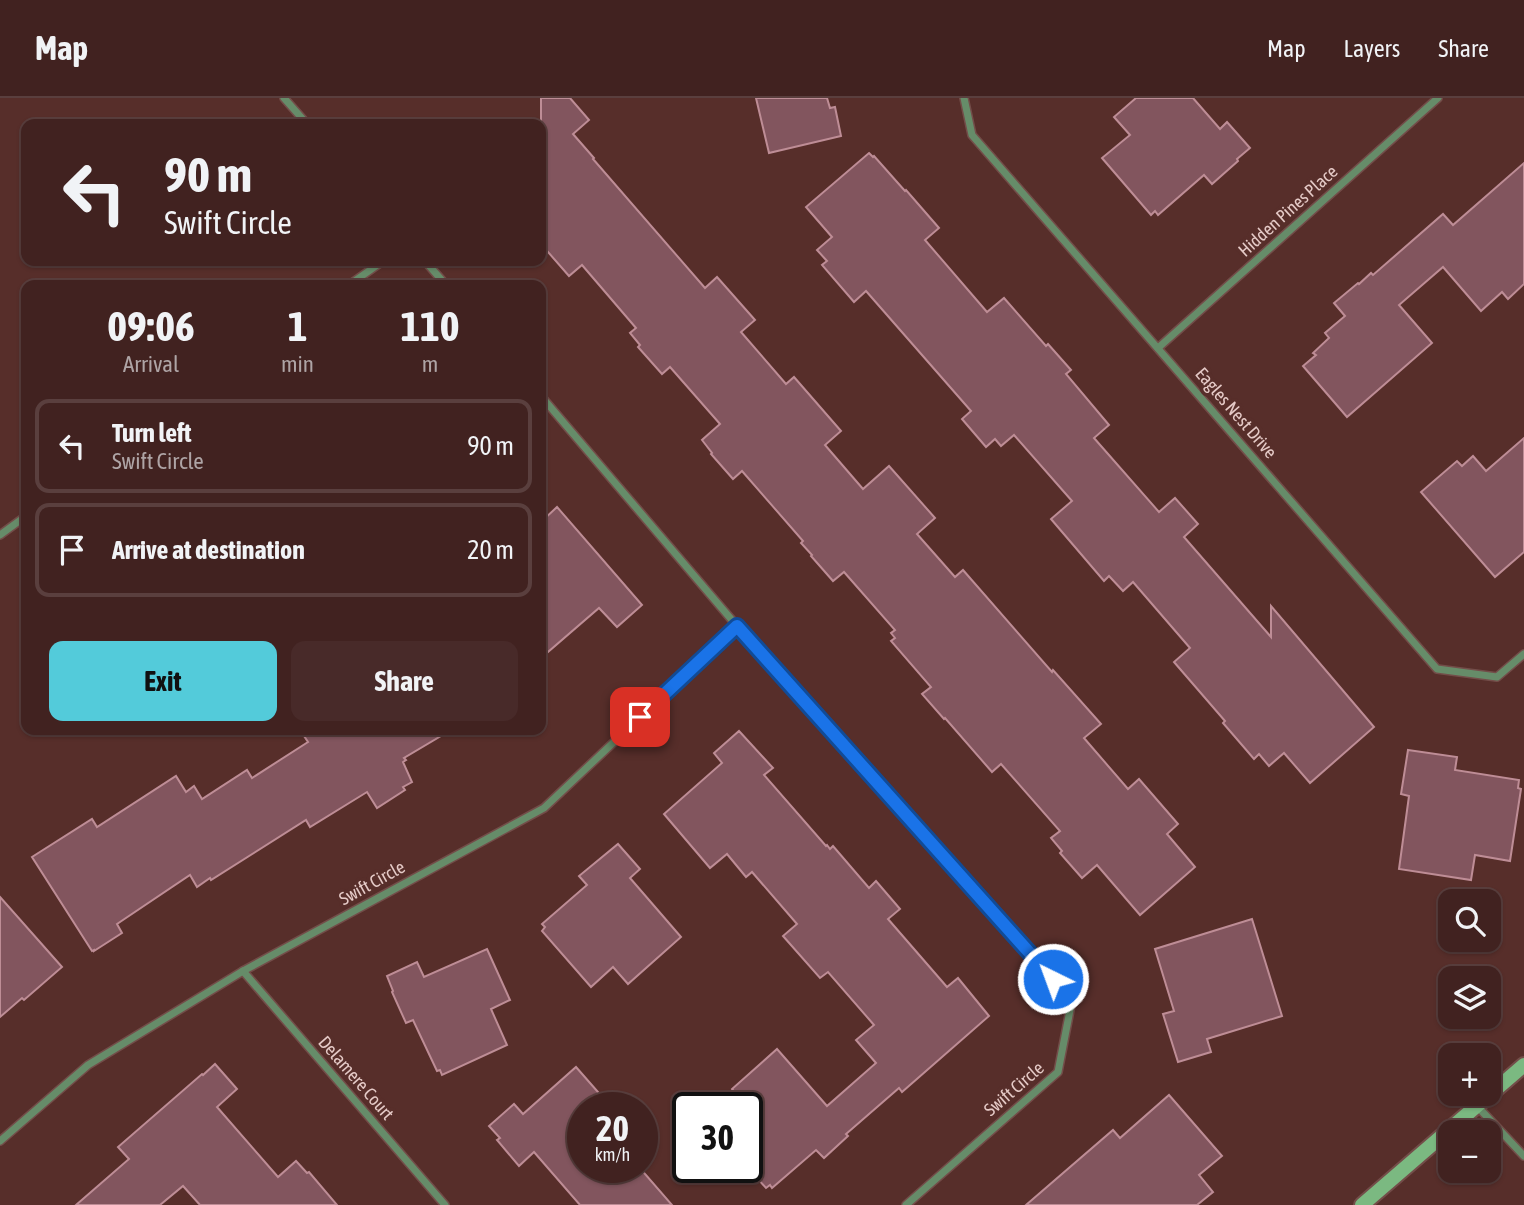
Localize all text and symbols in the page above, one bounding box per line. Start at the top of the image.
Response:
text: Map [35,29,88,67]
text: Map [1267,35,1306,62]
text: Layers [1344,35,1400,62]
text: Share [1438,35,1489,62]
text: 90 m [164,146,252,202]
icon: left [49,147,140,238]
street label: Hidden Pines Place [1234,161,1342,261]
text: Swift Circle [164,204,292,241]
text: 09:06 [107,302,195,350]
text: 1 [288,302,307,350]
text: 110 [400,302,460,350]
text: Arrival [123,351,179,377]
text: min [281,351,314,377]
text: m [422,351,438,377]
street label: Eagles Nest Drive [1191,363,1281,462]
text: Turn left [112,418,192,448]
icon: left [53,427,91,465]
text: 90 m [467,431,514,461]
text: Swift Circle [112,448,204,474]
icon: arrive [53,531,91,569]
text: Arrive at destination [112,535,305,565]
text: 20 m [467,535,514,565]
button: Exit [49,641,277,721]
button: Share [291,641,518,721]
pin [610,687,670,747]
icon: arrive [621,698,659,736]
street label: Swift Circle [335,856,408,909]
map controls [1438,889,1501,1183]
button: search [1438,889,1501,952]
position arrow [1016,942,1090,1016]
button: layers [1438,966,1501,1029]
street label: Delamere Court [314,1032,398,1124]
button: + [1438,1043,1501,1106]
street label: Swift Circle [980,1057,1048,1120]
speed limit sign: 30 [672,1092,763,1183]
text: 20 [596,1108,629,1148]
button: − [1438,1120,1501,1183]
text: km/h [595,1144,630,1165]

